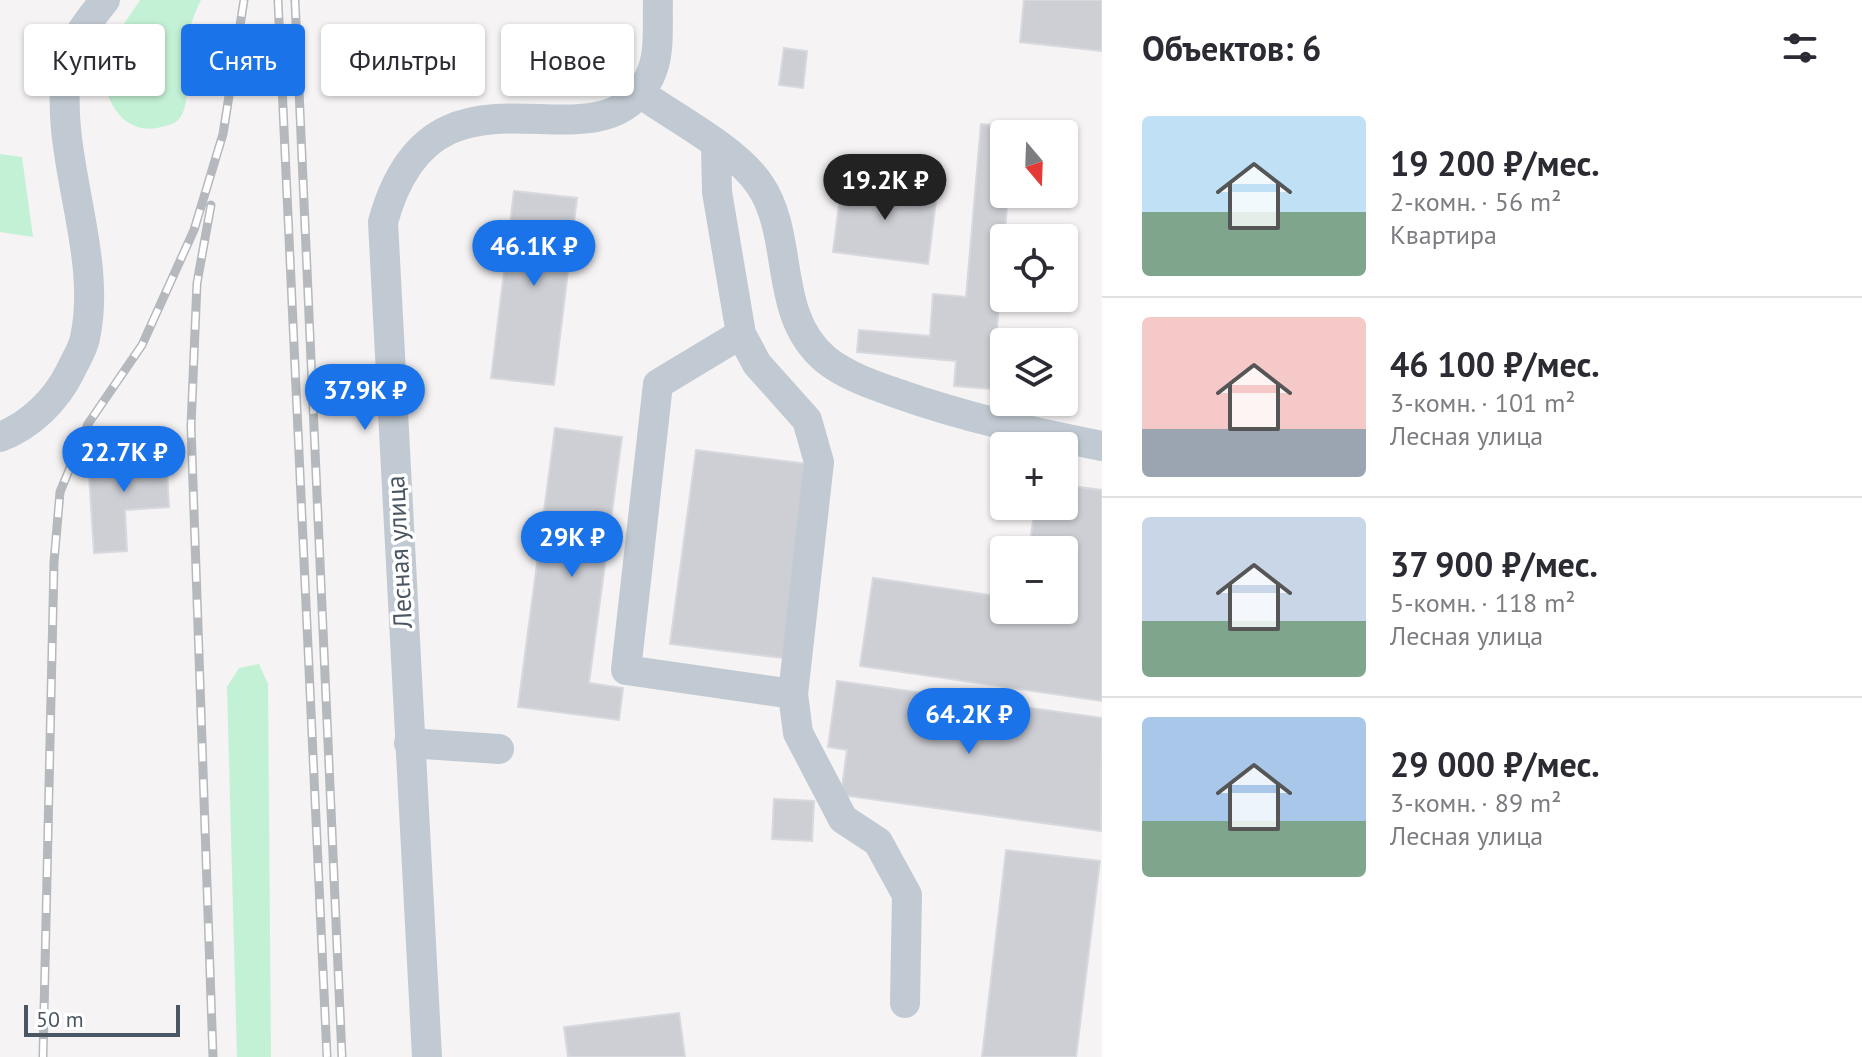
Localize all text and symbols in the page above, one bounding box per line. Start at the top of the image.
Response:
chip: Купить [24,24,165,96]
chip: Снять [181,24,305,96]
chip: Фильтры [321,24,485,96]
chip: Новое [501,24,634,96]
text: Объектов: 6 [1142,26,1321,70]
icon: filters [1778,26,1822,70]
north arrow [990,120,1078,208]
map controls [990,120,1078,624]
text: 19 200 ₽/мес. [1390,141,1600,185]
icon: home [1206,148,1302,244]
pin: 19.2K ₽ [811,154,959,222]
text: 19.2K ₽ [841,163,929,196]
text: 2-комн. · 56 m² [1390,185,1561,218]
text: Квартира [1390,218,1497,251]
pin: 46.1K ₽ [460,220,608,288]
button: locate [990,224,1078,312]
text: 46.1K ₽ [490,229,578,262]
button: layers [990,328,1078,416]
text: 46 100 ₽/мес. [1390,342,1600,386]
icon: home [1206,349,1302,445]
pin: 37.9K ₽ [291,364,439,432]
text: 37.9K ₽ [323,373,407,406]
text: 3-комн. · 101 m² [1390,386,1576,419]
text: Лесная улица [1390,419,1543,452]
pin: 22.7K ₽ [50,426,198,494]
button: + [990,432,1078,520]
text: 22.7K ₽ [80,435,168,468]
street label: Лесная улица [378,475,419,630]
pin: 29K ₽ [516,511,628,579]
text: 29K ₽ [539,520,605,553]
button: − [990,536,1078,624]
text: 37 900 ₽/мес. [1390,542,1598,586]
icon: home [1206,549,1302,645]
text: 5-комн. · 118 m² [1390,586,1576,619]
text: Лесная улица [1390,619,1543,652]
pin: 64.2K ₽ [895,688,1043,756]
text: 64.2K ₽ [925,697,1013,730]
text: 29 000 ₽/мес. [1390,742,1600,786]
icon: home [1206,749,1302,845]
text: 3-комн. · 89 m² [1390,786,1561,819]
text: Лесная улица [1390,819,1543,852]
scale bar [24,1001,180,1037]
text: 50 m [36,1005,84,1033]

